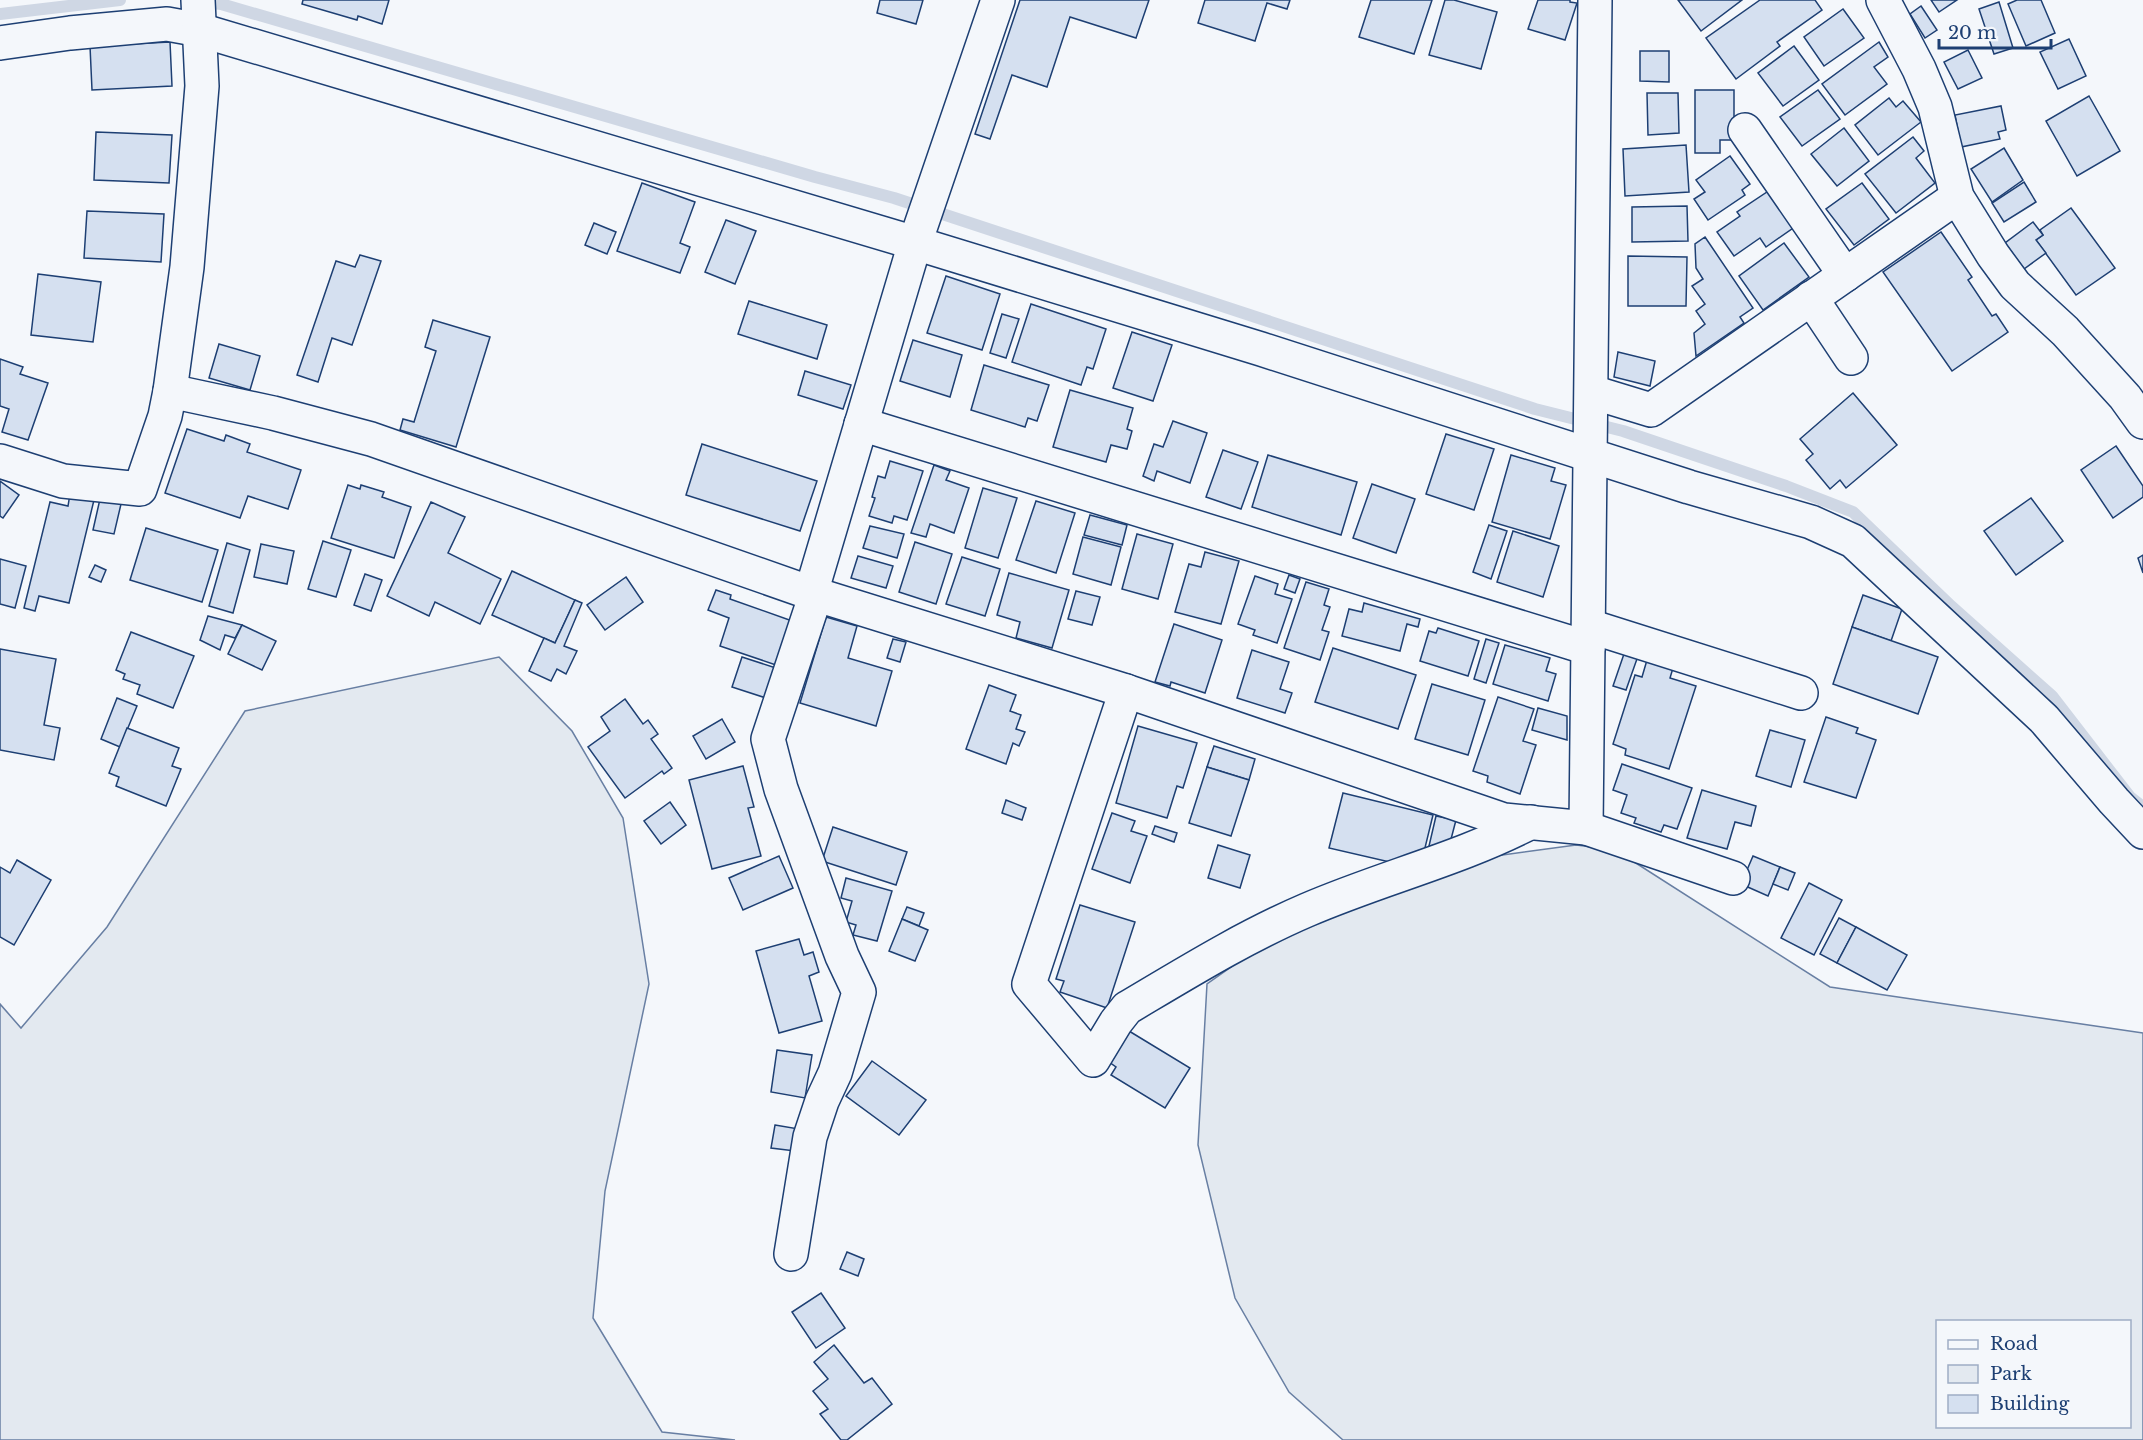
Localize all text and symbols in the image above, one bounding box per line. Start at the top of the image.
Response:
scale bar [1939,12,2052,50]
text: 20 m [1948,22,1996,44]
legend [1936,1320,2131,1428]
text: Road [1990,1333,2038,1355]
text: Park [1990,1363,2032,1385]
text: Building [1990,1393,2069,1415]

